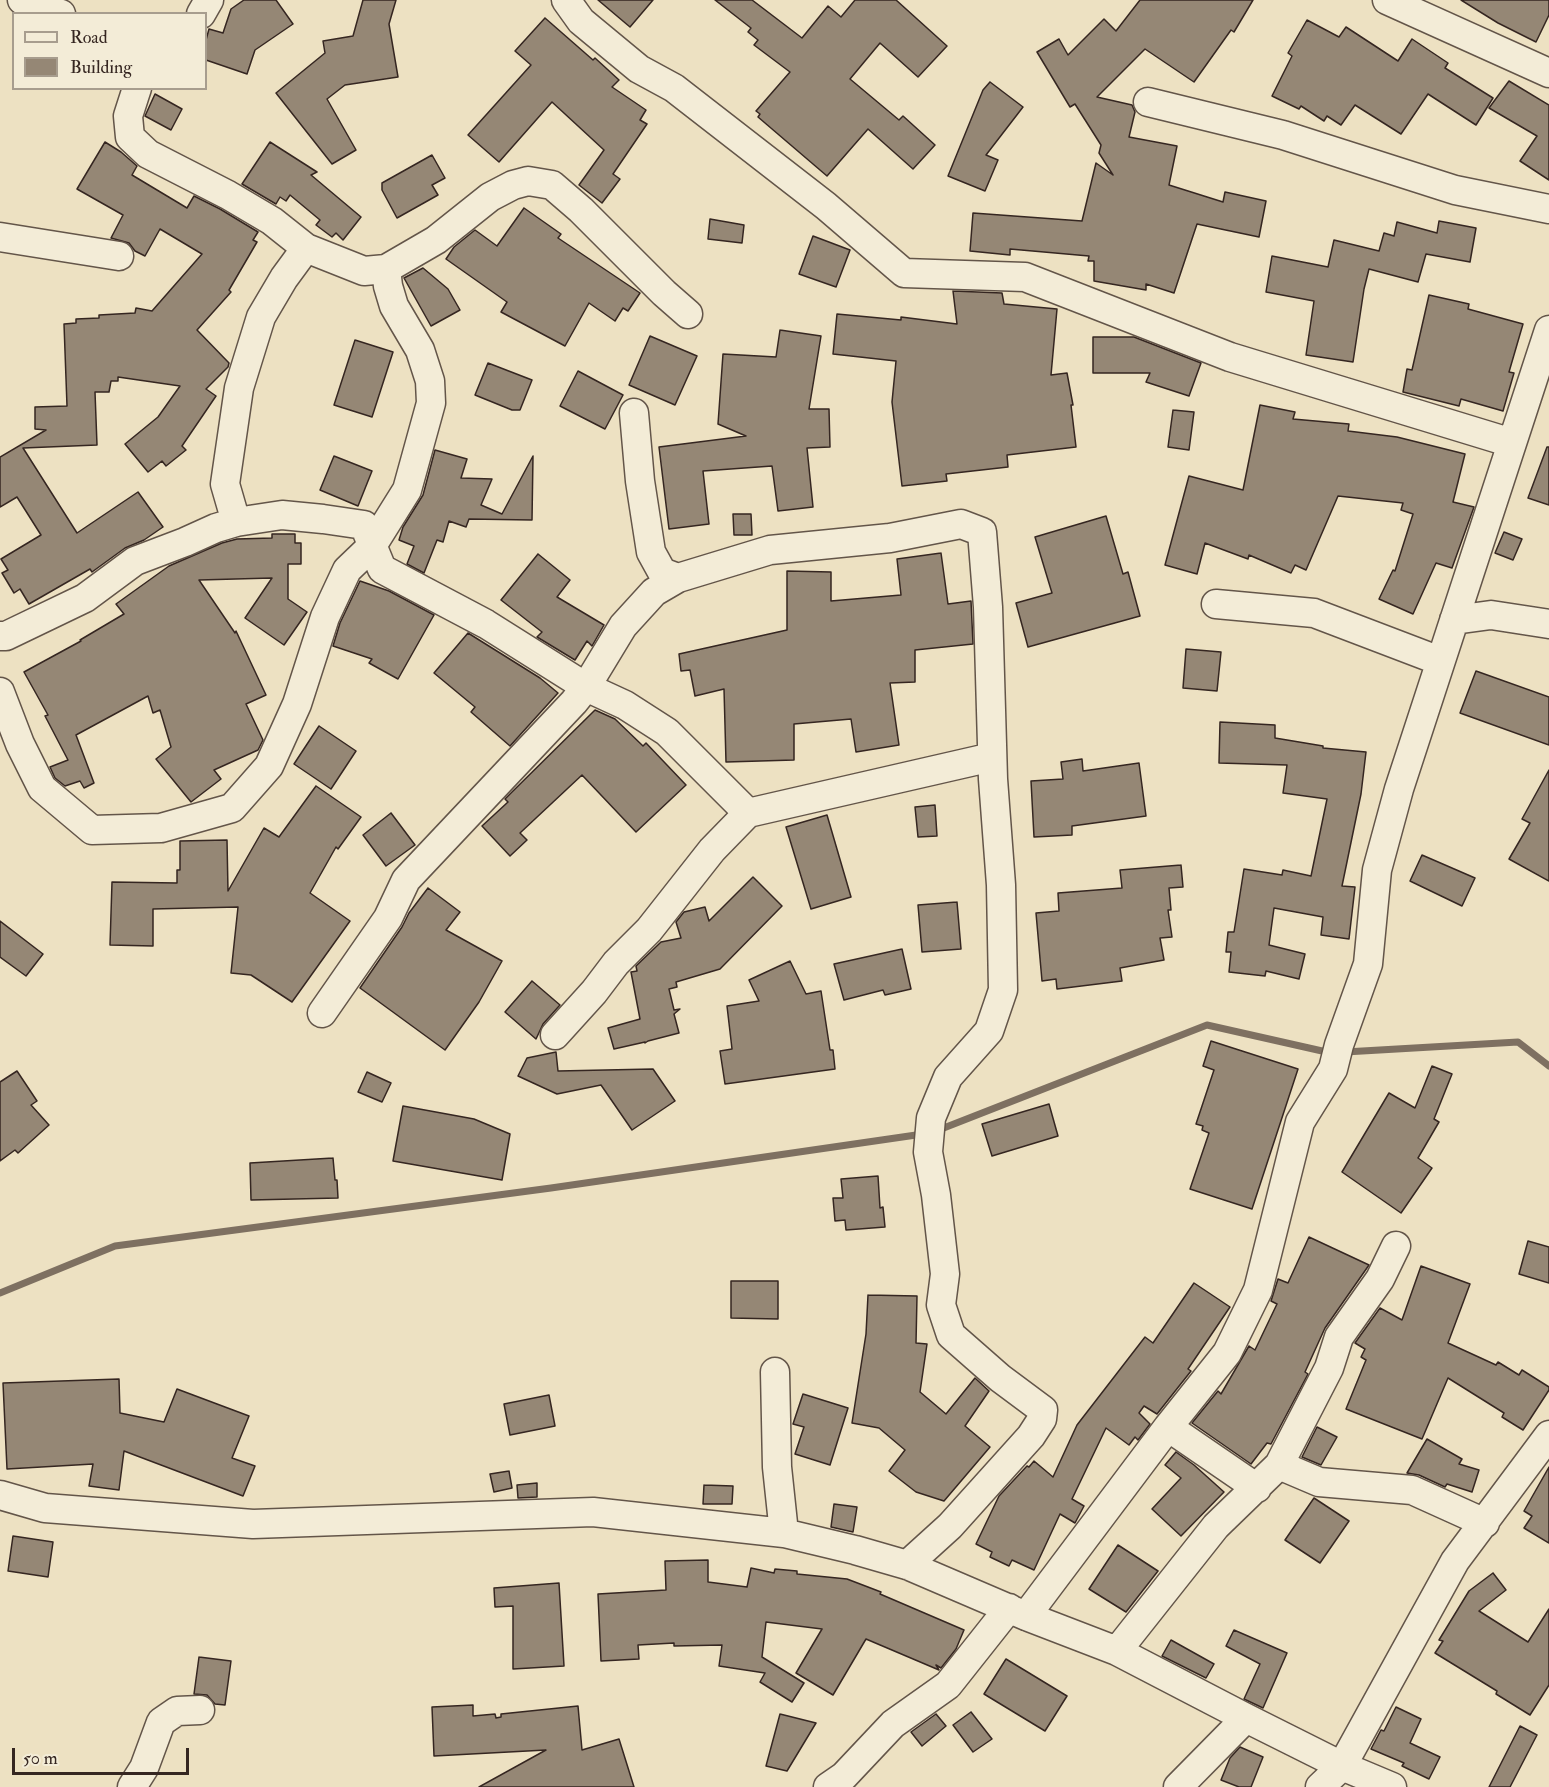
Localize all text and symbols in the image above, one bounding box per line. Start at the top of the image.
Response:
legend [12,12,207,90]
text: Road [70,26,108,49]
text: Building [70,56,132,79]
scale bar [15,1736,192,1774]
text: 50 m [23,1747,58,1770]

